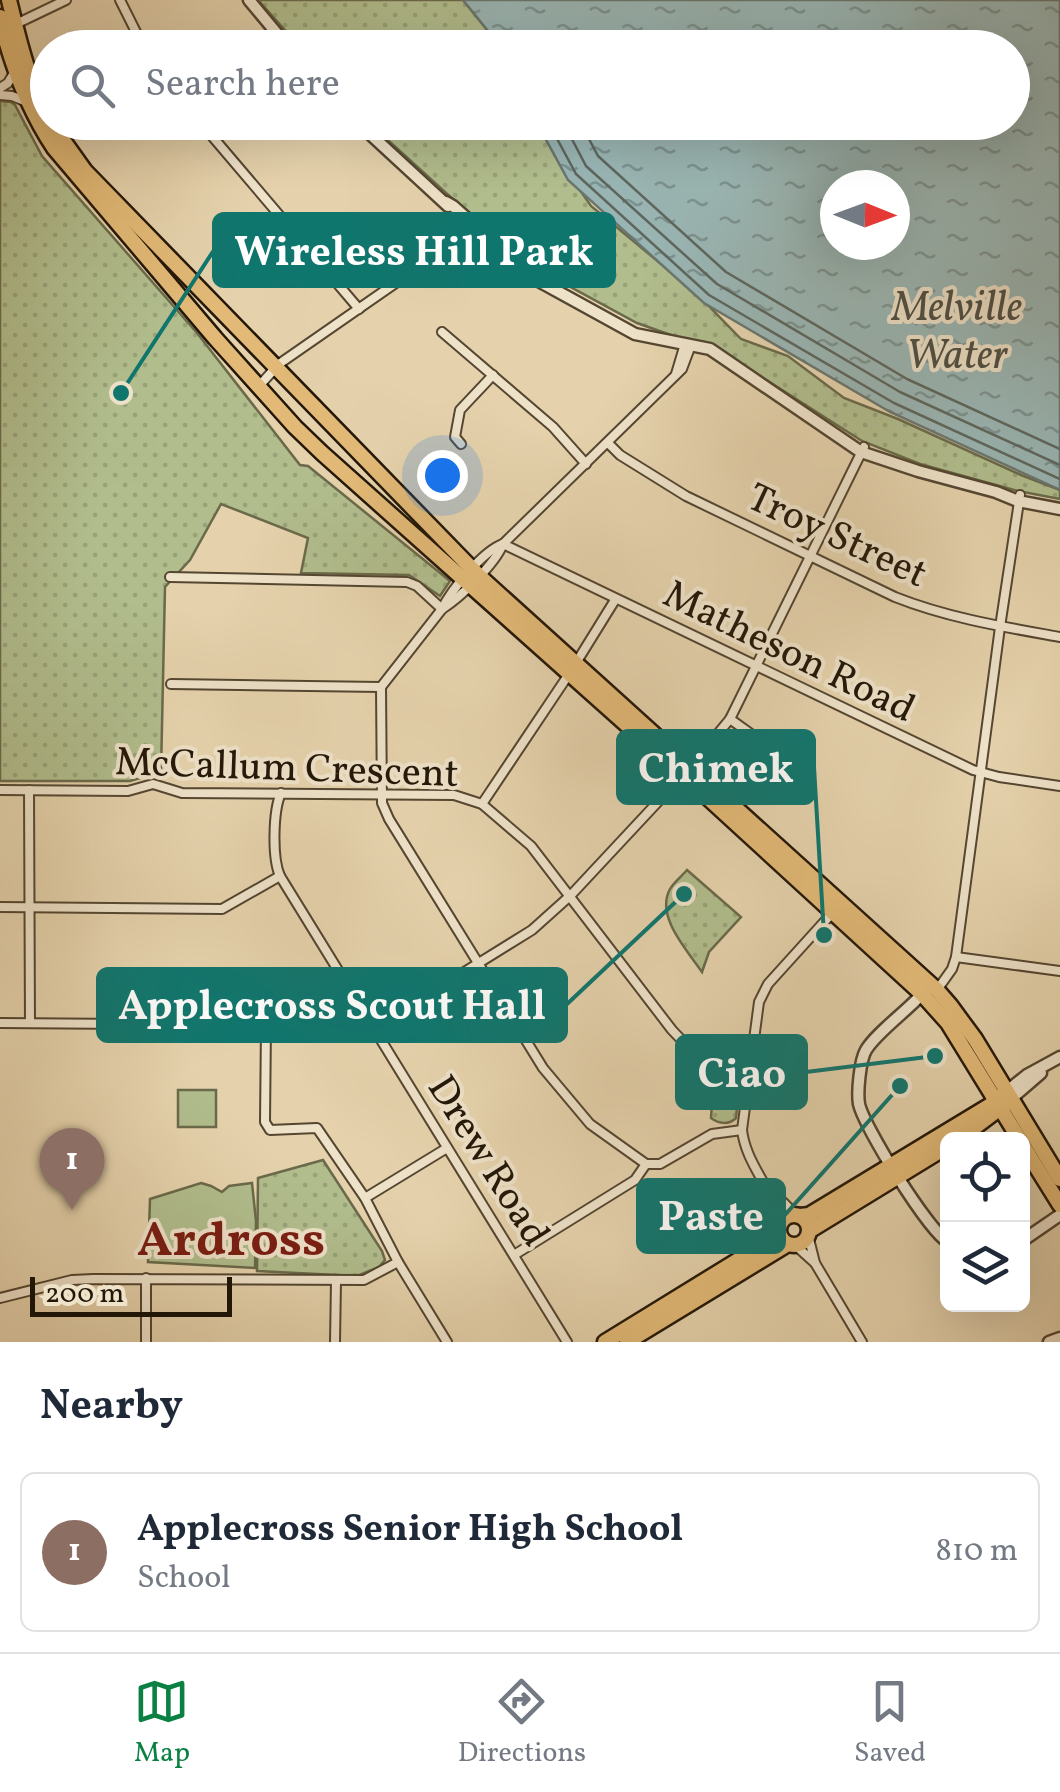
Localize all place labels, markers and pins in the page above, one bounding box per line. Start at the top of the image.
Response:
callout: Wireless Hill Park [214,214,614,286]
callout: Chimek [618,731,814,803]
callout: Applecross Scout Hall [98,969,566,1041]
callout: Ciao [677,1036,806,1108]
pin: 1 [40,1128,104,1210]
callout: Paste [638,1180,784,1252]

